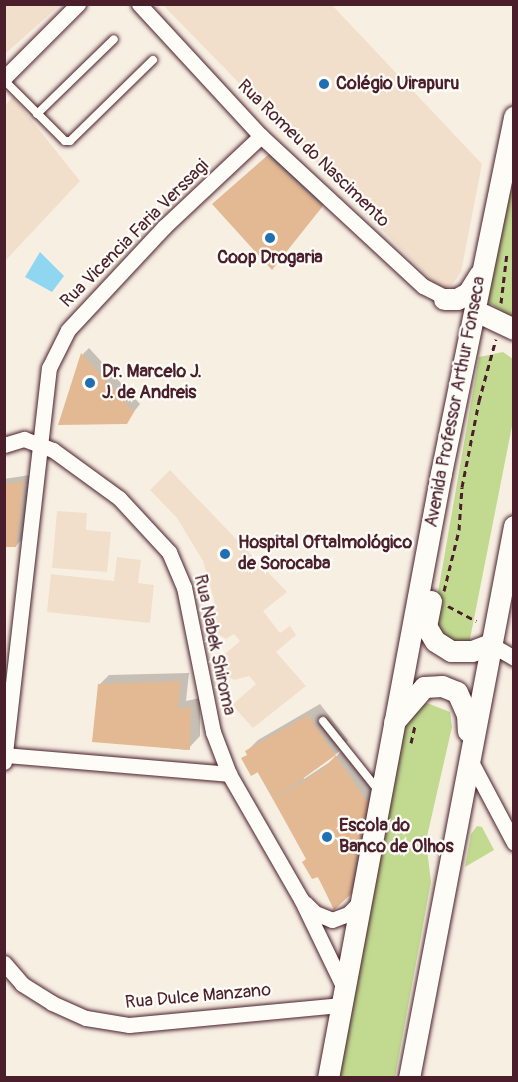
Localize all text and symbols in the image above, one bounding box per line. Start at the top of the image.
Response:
place label: Colégio Uirapuru [336,73,459,95]
street label: Rua Romeu do Nascimento [232,76,394,232]
marker: Colégio Uirapuru [317,77,331,91]
street label: Rua Vicencia Faria Verssagi [56,155,214,313]
marker: Coop Drogaria [263,231,277,245]
place label: Coop Drogaria [217,247,323,269]
street label: Avenida Professor Arthur Fonseca [421,275,491,529]
place label: Dr. Marcelo J. J. de Andreis [102,362,202,404]
marker: Dr. Marcelo J. J. de Andreis [83,376,97,390]
place label: Hospital Oftalmológico de Sorocaba [238,533,412,576]
marker: Hospital Oftalmológico de Sorocaba [216,545,234,563]
street label: Rua Nabek Shiroma [189,573,239,717]
place label: Escola do Banco de Olhos [339,816,454,858]
marker: Escola do Banco de Olhos [320,830,334,844]
street label: Rua Dulce Manzano [124,980,272,1014]

